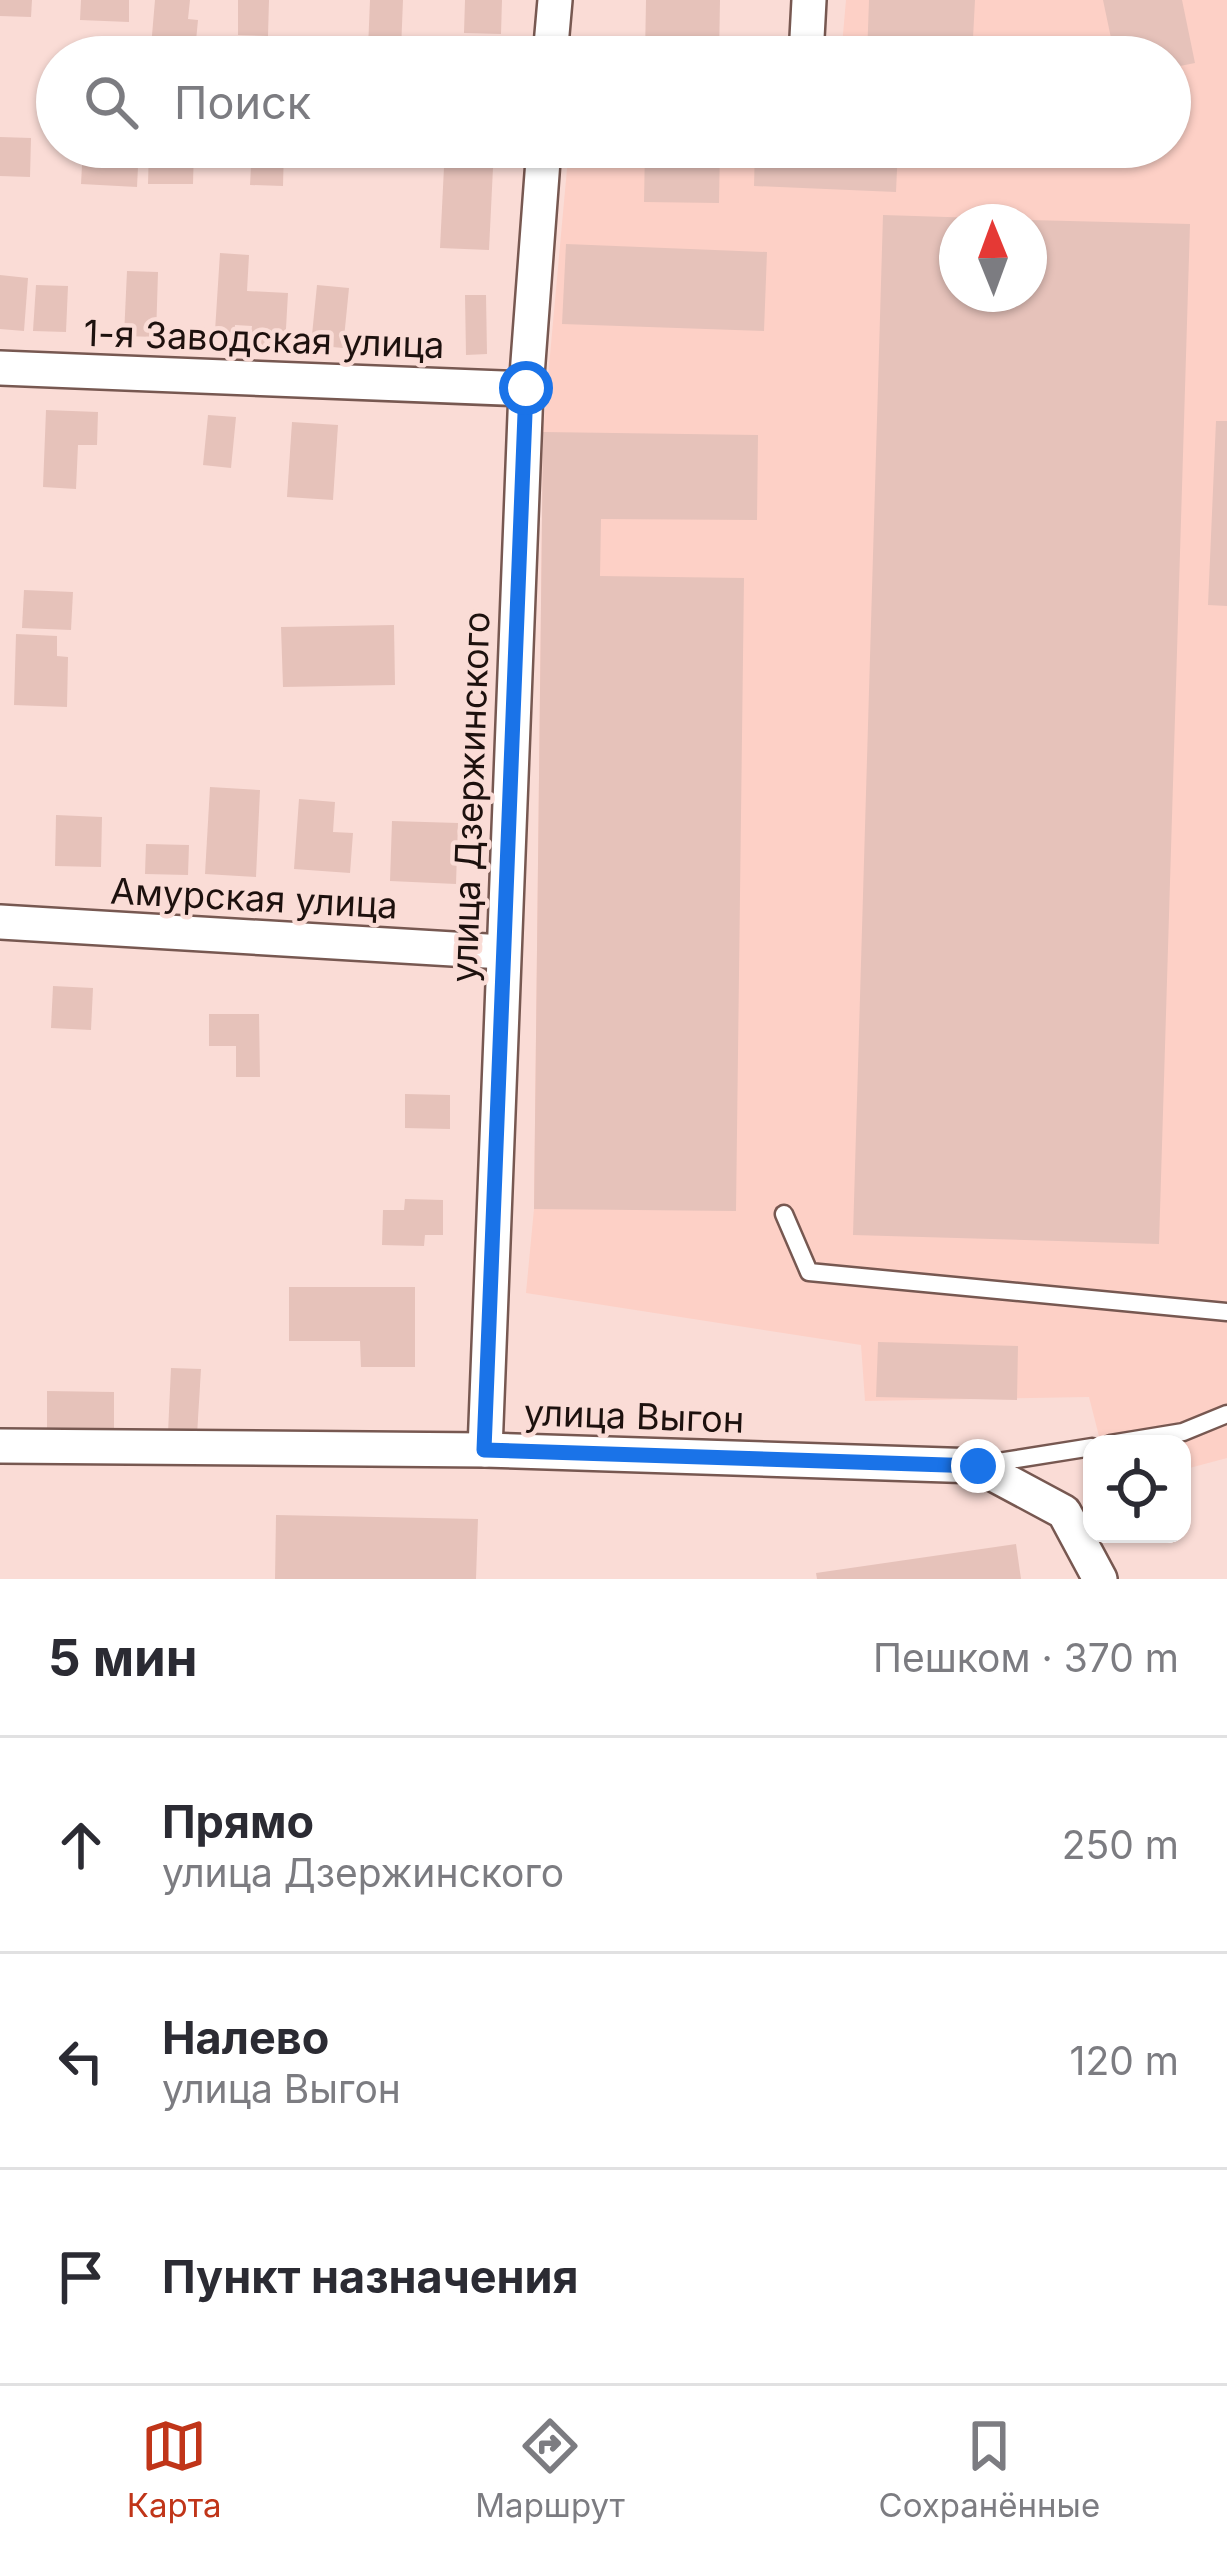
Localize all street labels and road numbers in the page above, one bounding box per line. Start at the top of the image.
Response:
street label: 1-я Заводская улица [83,311,445,367]
street label: улица Дзержинского [442,611,498,983]
street label: Амурская улица [109,869,399,927]
street label: улица Выгон [523,1390,745,1442]

